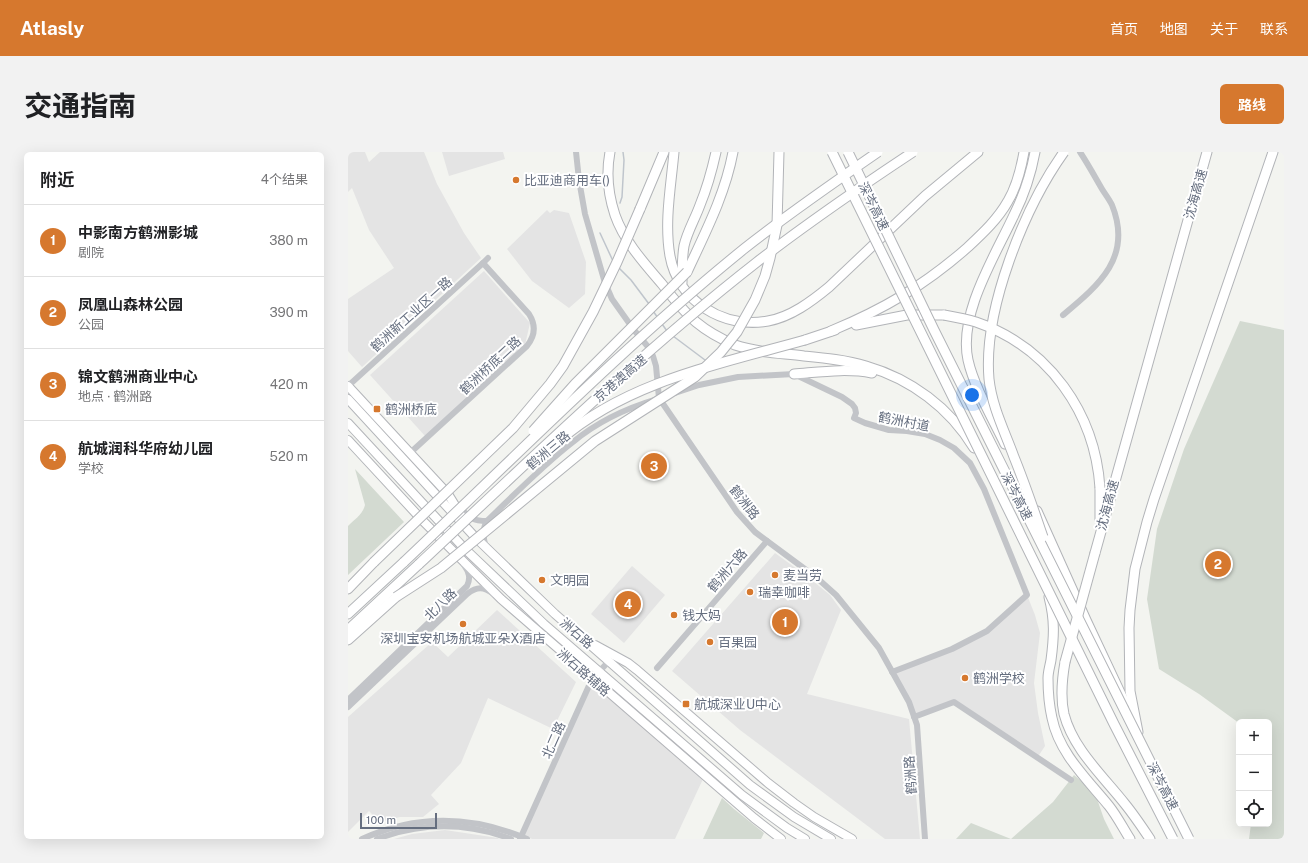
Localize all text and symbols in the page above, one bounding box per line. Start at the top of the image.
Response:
text: Atlasly [20,17,84,39]
text: 首页 [1110,21,1138,37]
text: 地图 [1160,21,1188,37]
text: 关于 [1210,21,1238,37]
text: 联系 [1260,21,1288,37]
button: 路线 [1220,84,1284,124]
text: 交通指南 [24,89,136,122]
street label: 沈海高速 [1181,167,1210,221]
text: 附近 [40,170,74,190]
text: 4个结果 [261,172,308,187]
place label: 比亚迪商用车() [524,173,610,188]
marker: 比亚迪商用车() [511,175,521,185]
street label: 深岑高速 [855,180,892,233]
text: 中影南方鹤洲影城 [78,224,198,241]
text: 1 [50,233,56,248]
text: 380 m [269,233,308,248]
text: 剧院 [78,245,104,260]
street label: 鹤洲新工业区一路 [368,274,455,355]
text: 凤凰山森林公园 [78,296,183,313]
text: 2 [49,305,57,320]
text: 390 m [270,305,308,320]
text: 公园 [78,317,104,332]
street label: 鹤洲桥底二路 [457,333,524,397]
street label: 京港澳高速 [591,351,650,405]
text: 锦文鹤洲商业中心 [78,368,198,385]
text: 3 [49,377,57,392]
text: 420 m [270,377,308,392]
your location [962,385,982,405]
text: 地点 · 鹤洲路 [78,389,152,404]
place label: 鹤洲桥底 [385,402,437,417]
marker: 鹤洲桥底 [372,404,382,414]
street label: 鹤洲村道 [877,409,931,434]
street label: 鹤洲三路 [524,428,573,473]
text: 航城润科华府幼儿园 [78,440,213,457]
text: 4 [49,449,57,464]
text: 520 m [270,449,308,464]
pin: 3 [641,451,667,481]
text: 学校 [78,461,104,476]
street label: 深岑高速 [998,470,1035,523]
street label: 沈海高速 [1094,478,1121,532]
street label: 鹤洲路 [727,482,763,522]
street label: 鹤洲六路 [705,546,750,595]
pin: 2 [1205,549,1231,579]
place label: 麦当劳 [783,568,822,583]
marker: 麦当劳 [770,570,780,580]
place label: 文明园 [550,573,589,588]
marker: 文明园 [537,575,547,585]
street label: 北八路 [421,585,460,623]
place label: 瑞幸咖啡 [758,585,810,600]
marker: 瑞幸咖啡 [745,587,755,597]
pin: 4 [615,589,641,619]
pin: 1 [772,607,798,637]
place label: 钱大妈 [682,608,721,623]
marker: 钱大妈 [669,610,679,620]
street label: 洲石路 [557,615,596,652]
marker: 深圳宝安机场航城亚朵X酒店 [458,619,468,629]
place label: 深圳宝安机场航城亚朵X酒店 [381,631,545,646]
place label: 百果园 [718,635,757,650]
marker: 百果园 [705,637,715,647]
street label: 洲石路辅路 [554,645,613,699]
place label: 鹤洲学校 [973,671,1025,686]
marker: 鹤洲学校 [960,673,970,683]
place label: 航城深业U中心 [694,697,781,712]
marker: 航城深业U中心 [681,699,691,709]
street label: 北二路 [539,719,568,761]
map controls [1236,719,1272,827]
button: + [1236,719,1272,755]
street label: 鹤洲路 [902,755,919,795]
button: − [1236,755,1272,791]
street label: 深岑高速 [1144,760,1181,813]
button: locate [1236,791,1272,827]
scale bar [360,811,437,830]
text: 100 m [366,814,396,826]

